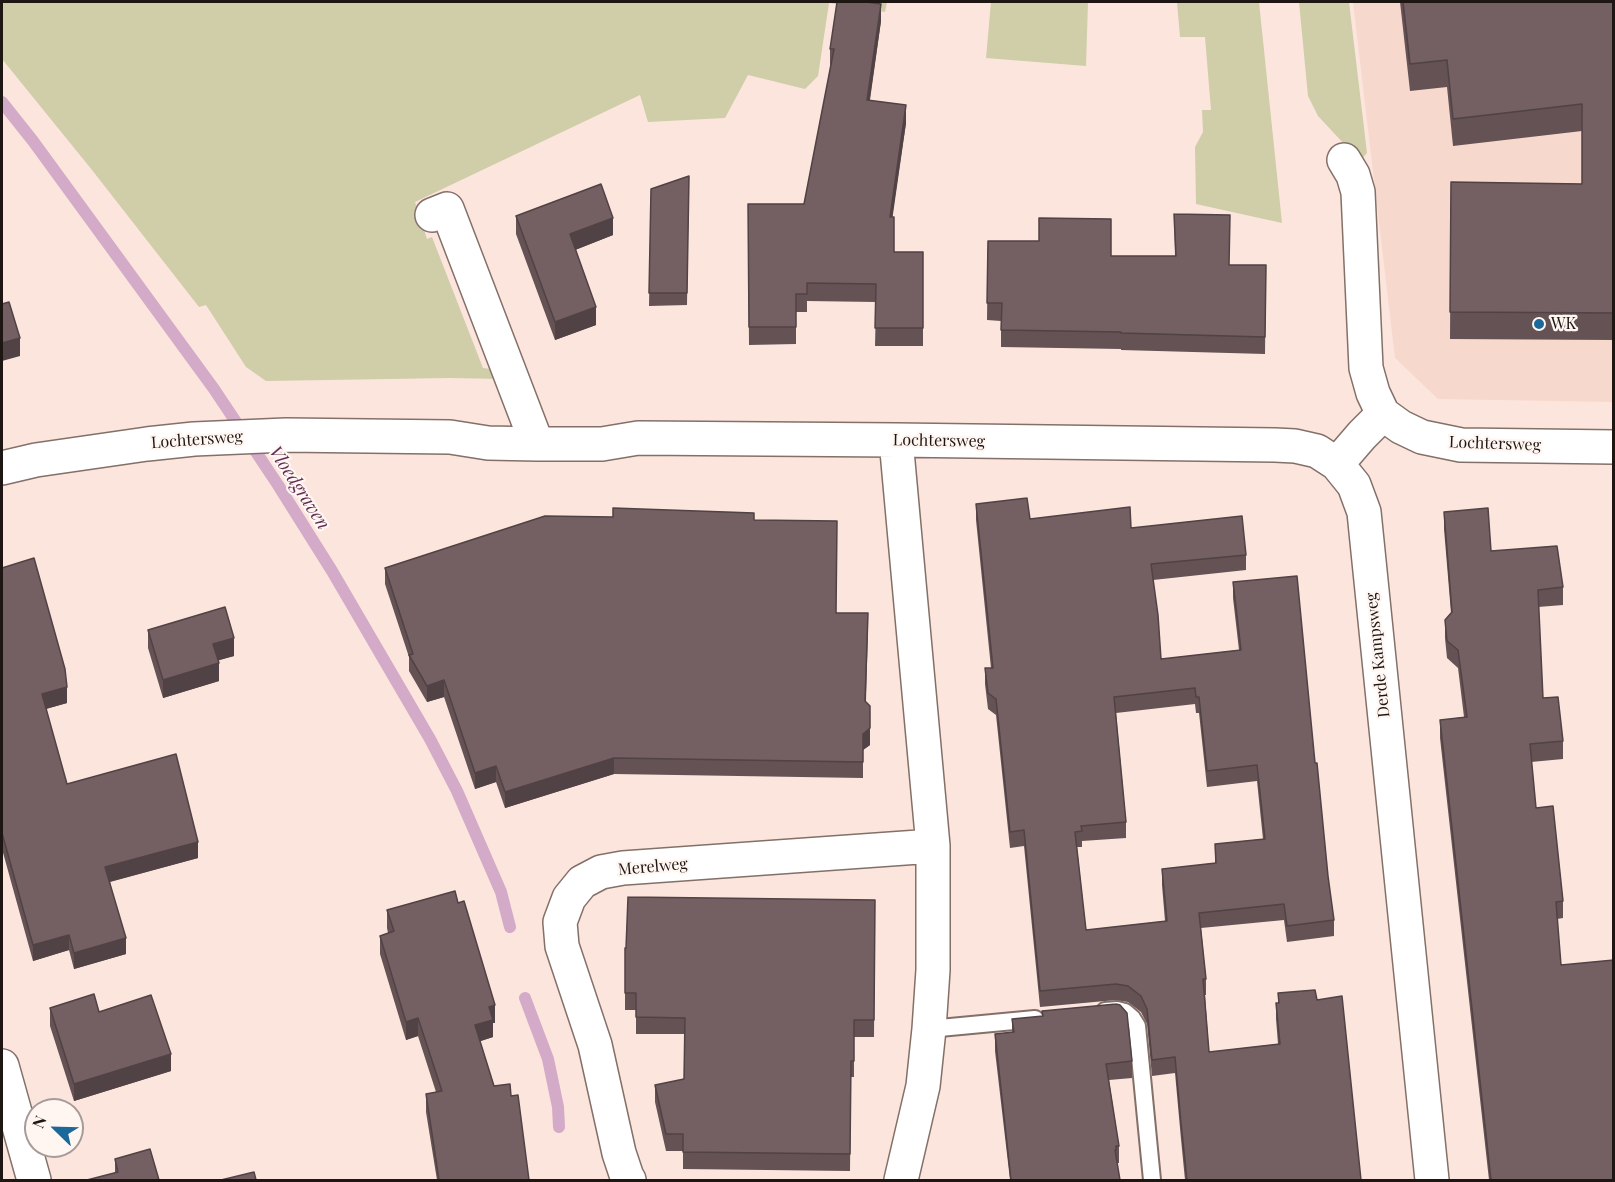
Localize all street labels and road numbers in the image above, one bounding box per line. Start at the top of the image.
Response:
street label: Lochtersweg [150,427,244,453]
street label: Lochtersweg [893,431,985,451]
street label: Lochtersweg [1449,433,1541,455]
street label: Derde Kampsweg [1362,592,1394,718]
street label: Merelweg [617,854,689,880]

